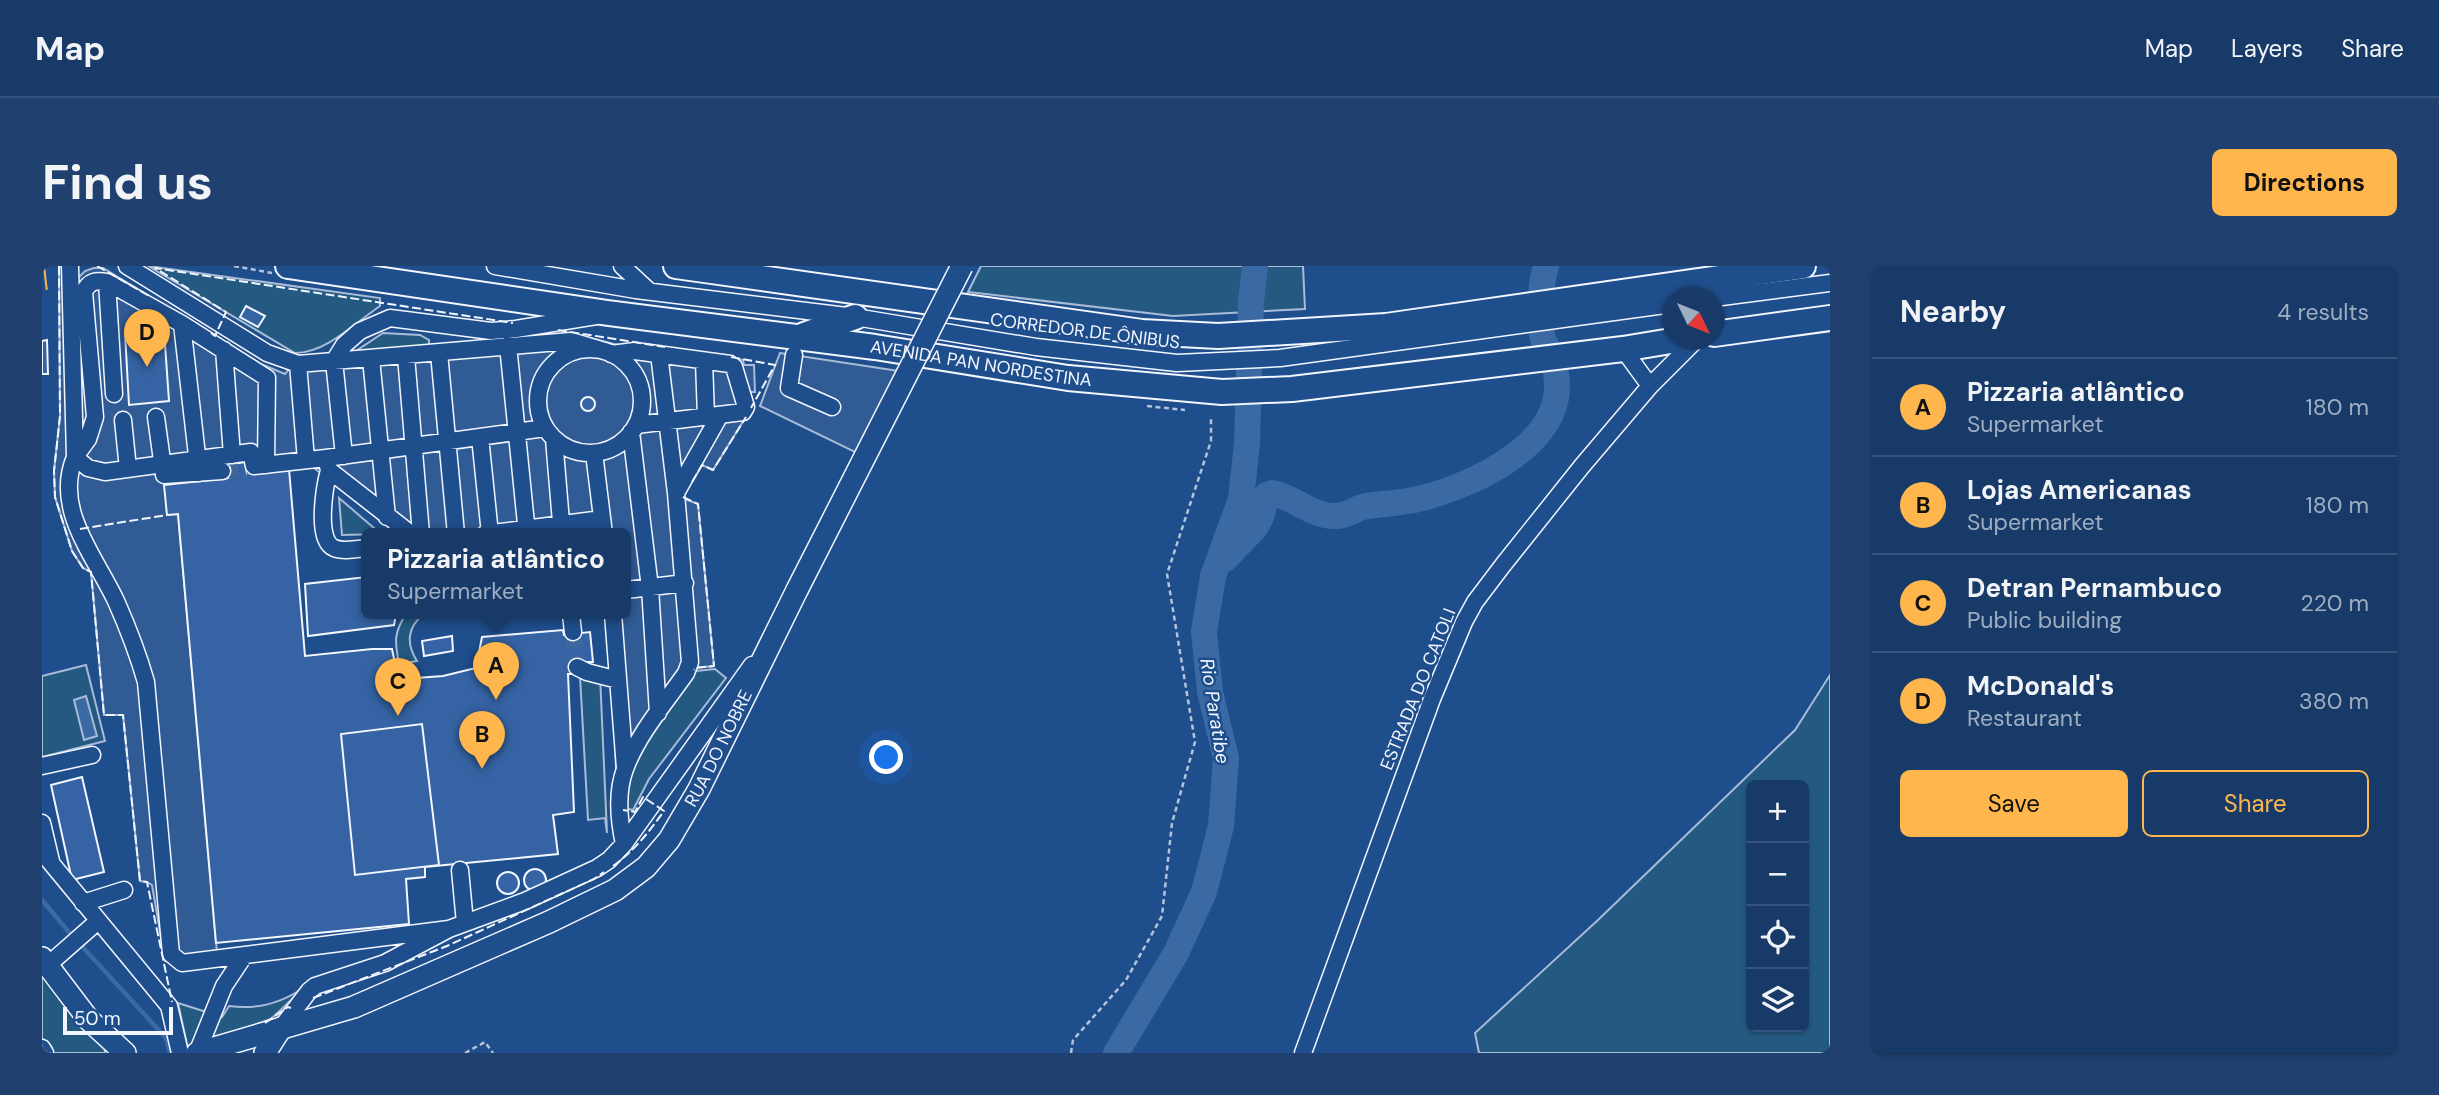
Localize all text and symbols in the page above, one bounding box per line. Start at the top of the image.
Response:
text: Map [35,27,105,70]
text: Map [2145,33,2193,64]
text: Layers [2231,33,2303,64]
text: Share [2341,33,2404,64]
button: Directions [2212,149,2397,216]
text: Find us [42,150,213,214]
north arrow [1662,287,1725,350]
text: Nearby [1900,292,2006,331]
text: 4 results [2277,297,2369,327]
street label: CORREDOR DE ÔNIBUS [989,307,1181,355]
pin: D [124,309,170,367]
street label: AVENIDA PAN NORDESTINA [869,334,1093,392]
text: Pizzaria atlântico [1967,375,2185,409]
text: A [1915,392,1931,422]
text: 180 m [2305,392,2369,422]
text: Supermarket [1967,409,2103,439]
text: Lojas Americanas [1967,473,2192,507]
text: B [1916,490,1930,520]
text: 180 m [2305,490,2369,520]
text: Supermarket [1967,507,2103,537]
popup [361,528,631,619]
text: Pizzaria atlântico [387,542,605,576]
text: Detran Pernambuco [1967,571,2222,605]
text: Supermarket [387,576,524,606]
text: C [1915,588,1931,618]
text: 220 m [2300,588,2369,618]
street label: ESTRADA DO CATOLI [1375,604,1461,774]
text: Public building [1967,605,2122,635]
pin: A [473,642,519,700]
water label: Rio Paratibe [1194,657,1236,766]
pin: C [375,658,421,716]
text: McDonald's [1967,669,2114,703]
street label: RUA DO NOBRE [679,686,758,811]
text: D [1915,686,1931,716]
text: 380 m [2299,686,2369,716]
text: Restaurant [1967,703,2082,733]
pin: B [459,711,505,769]
your location [869,740,903,774]
button: Save [1900,770,2128,837]
button: Share [2142,770,2369,837]
map controls [1746,780,1809,1032]
button: + [1746,780,1809,843]
button: − [1746,843,1809,906]
button: locate [1746,906,1809,969]
button: layers [1746,969,1809,1032]
scale bar [63,1004,173,1036]
text: 50 m [74,1006,121,1031]

